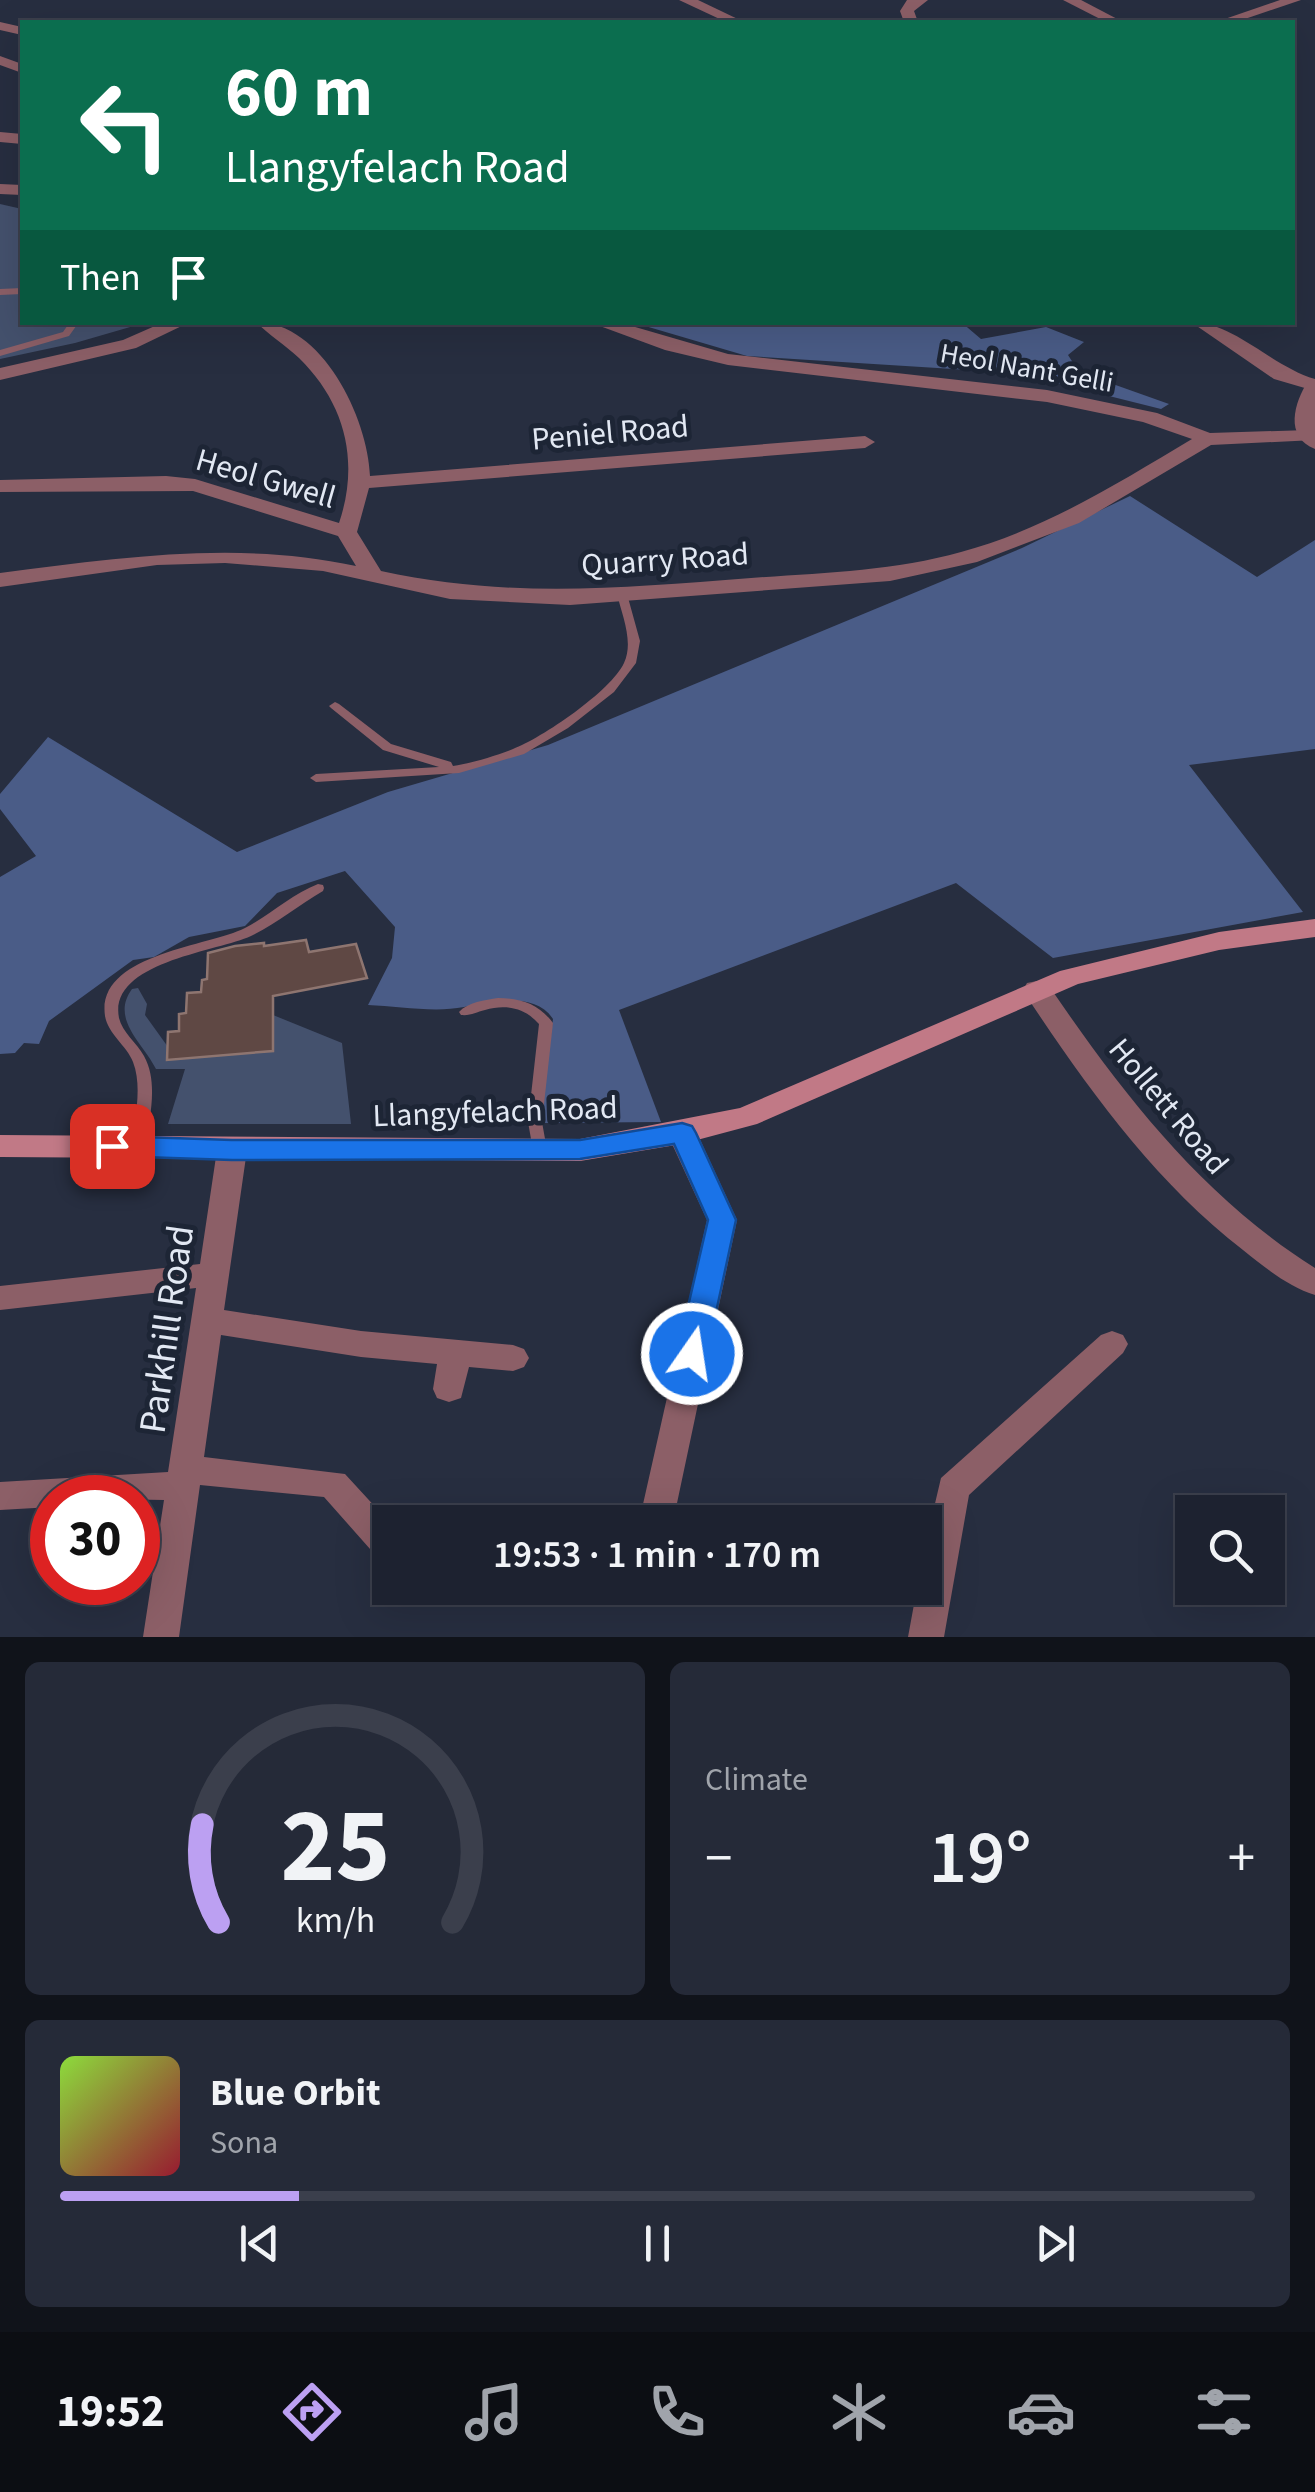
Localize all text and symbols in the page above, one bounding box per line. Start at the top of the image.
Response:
text: 60 m [225,43,373,143]
icon: left [60,60,190,190]
text: Llangyfelach Road [225,136,570,200]
icon: arrive [161,250,216,305]
text: Then [60,251,141,305]
street label: Heol Nant Gelli [937,333,1116,403]
street label: Peniel Road [530,403,691,463]
street label: Heol Gwell [190,437,341,521]
street label: Quarry Road [580,531,750,589]
street label: Hollett Road [1097,1028,1239,1185]
street label: Llangyfelach Road [372,1085,618,1139]
pin [70,1104,155,1189]
icon: arrive [85,1119,140,1174]
street label: Parkhill Road [126,1222,208,1437]
position arrow [640,1302,744,1406]
speed limit sign: 30 [30,1475,160,1605]
map controls [1175,1495,1285,1605]
button: search [1175,1495,1285,1605]
text: 19:53 · 1 min · 170 m [493,1528,821,1582]
text: Climate [705,1757,808,1803]
text: 25 [280,1774,390,1922]
text: 19° [928,1805,1032,1912]
text: − [705,1820,732,1898]
text: + [1228,1820,1255,1898]
text: km/h [295,1895,375,1946]
text: Blue Orbit [210,2066,381,2120]
text: Sona [210,2120,278,2166]
icon: previous [232,2216,287,2271]
icon: pause [630,2216,685,2271]
icon: next [1028,2216,1083,2271]
icon: directions [277,2377,347,2447]
icon: music [459,2377,529,2447]
icon: phone [642,2377,712,2447]
icon: climate [824,2377,894,2447]
icon: car [1006,2377,1076,2447]
icon: filters [1189,2377,1259,2447]
text: 19:52 [56,2380,165,2444]

